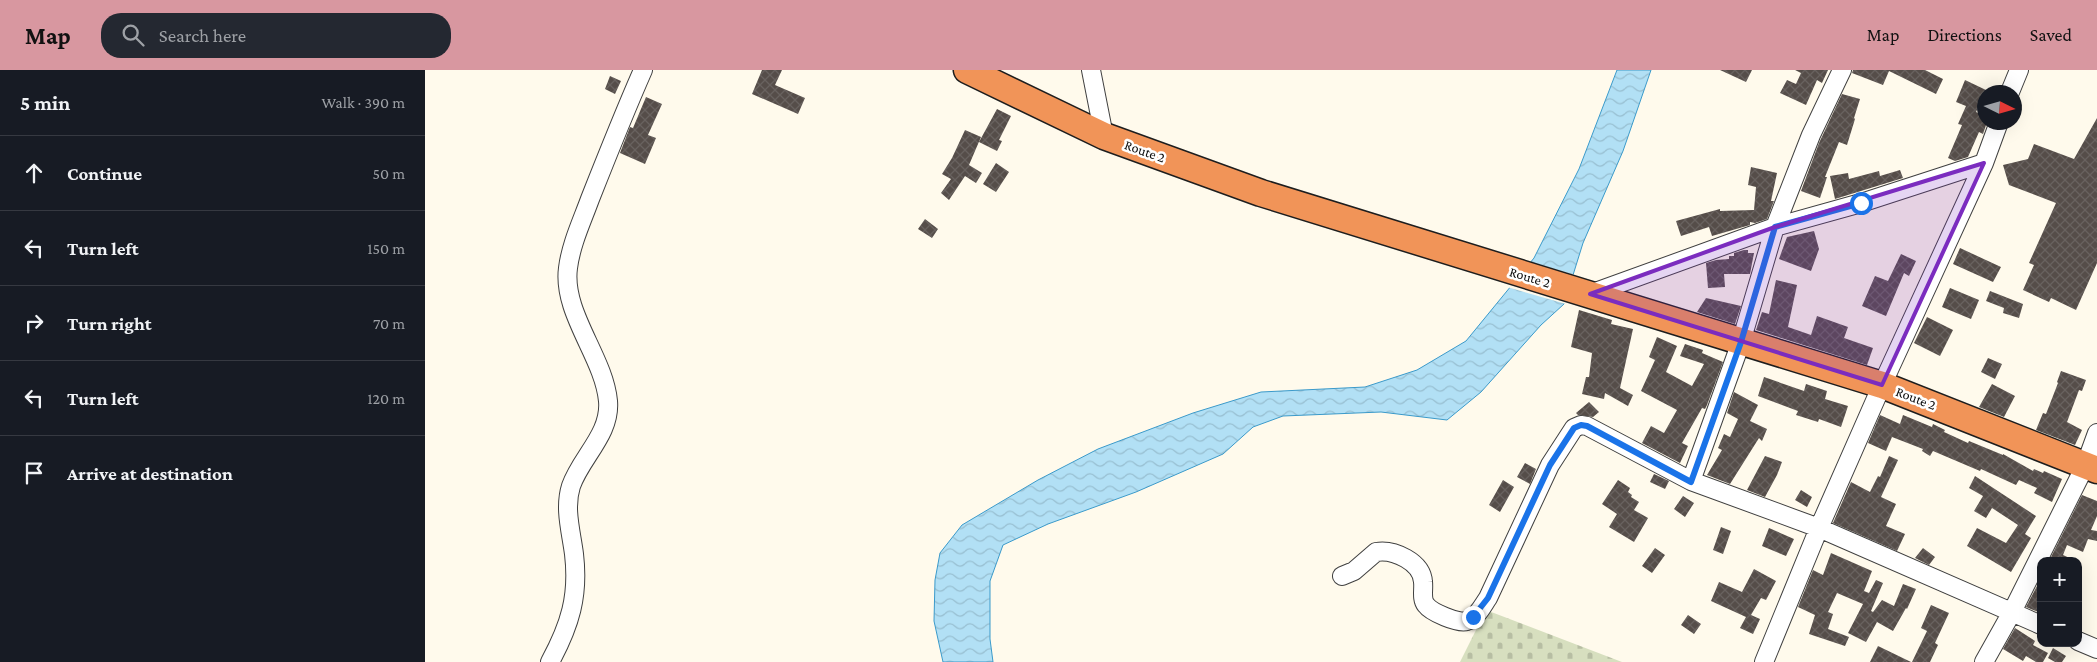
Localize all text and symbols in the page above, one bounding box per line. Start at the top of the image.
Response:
search box [101,13,451,58]
icon: search [119,21,147,49]
text: Map [25,22,71,49]
text: Search here [159,25,246,46]
text: Map [1867,25,1899,45]
text: Directions [1927,25,2002,45]
text: Saved [2030,25,2072,45]
north arrow [1977,85,2022,130]
text: 5 min [20,91,70,115]
text: Walk · 390 m [321,94,405,111]
street label: Route 2 [1123,136,1168,166]
icon: ahead [20,159,48,187]
text: Continue [67,163,142,184]
text: 50 m [373,165,405,182]
route start [1850,192,1873,215]
icon: left [20,234,48,262]
text: Turn left [67,238,139,259]
text: 150 m [367,240,405,257]
street label: Route 2 [1508,263,1553,291]
icon: right [20,309,48,337]
text: Turn right [67,313,152,334]
text: 70 m [373,315,405,332]
street label: Route 2 [1894,383,1939,413]
icon: left [20,384,48,412]
text: Turn left [67,388,139,409]
text: 120 m [367,390,405,407]
icon: arrive [20,459,48,487]
text: Arrive at destination [67,463,233,484]
map controls [2037,557,2082,647]
button: + [2037,557,2082,602]
button: − [2037,602,2082,647]
route end [1462,606,1485,629]

